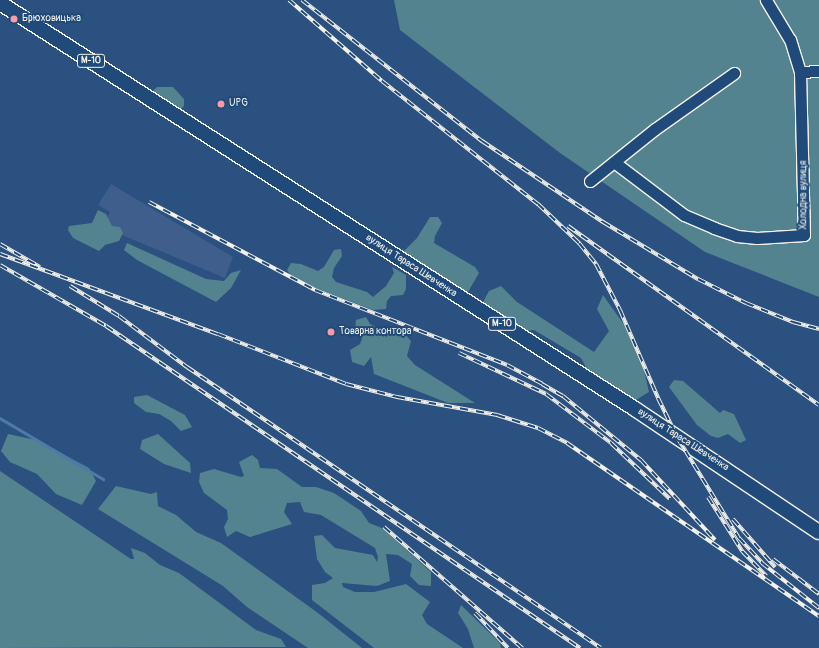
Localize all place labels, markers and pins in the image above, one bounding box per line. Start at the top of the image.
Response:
place label: Брюховицька [22,13,81,25]
marker: Брюховицька [9,14,19,24]
place label: UPG [229,98,248,110]
marker: UPG [216,99,226,109]
place label: Товарна контора [339,326,411,338]
marker: Товарна контора [326,327,336,337]

